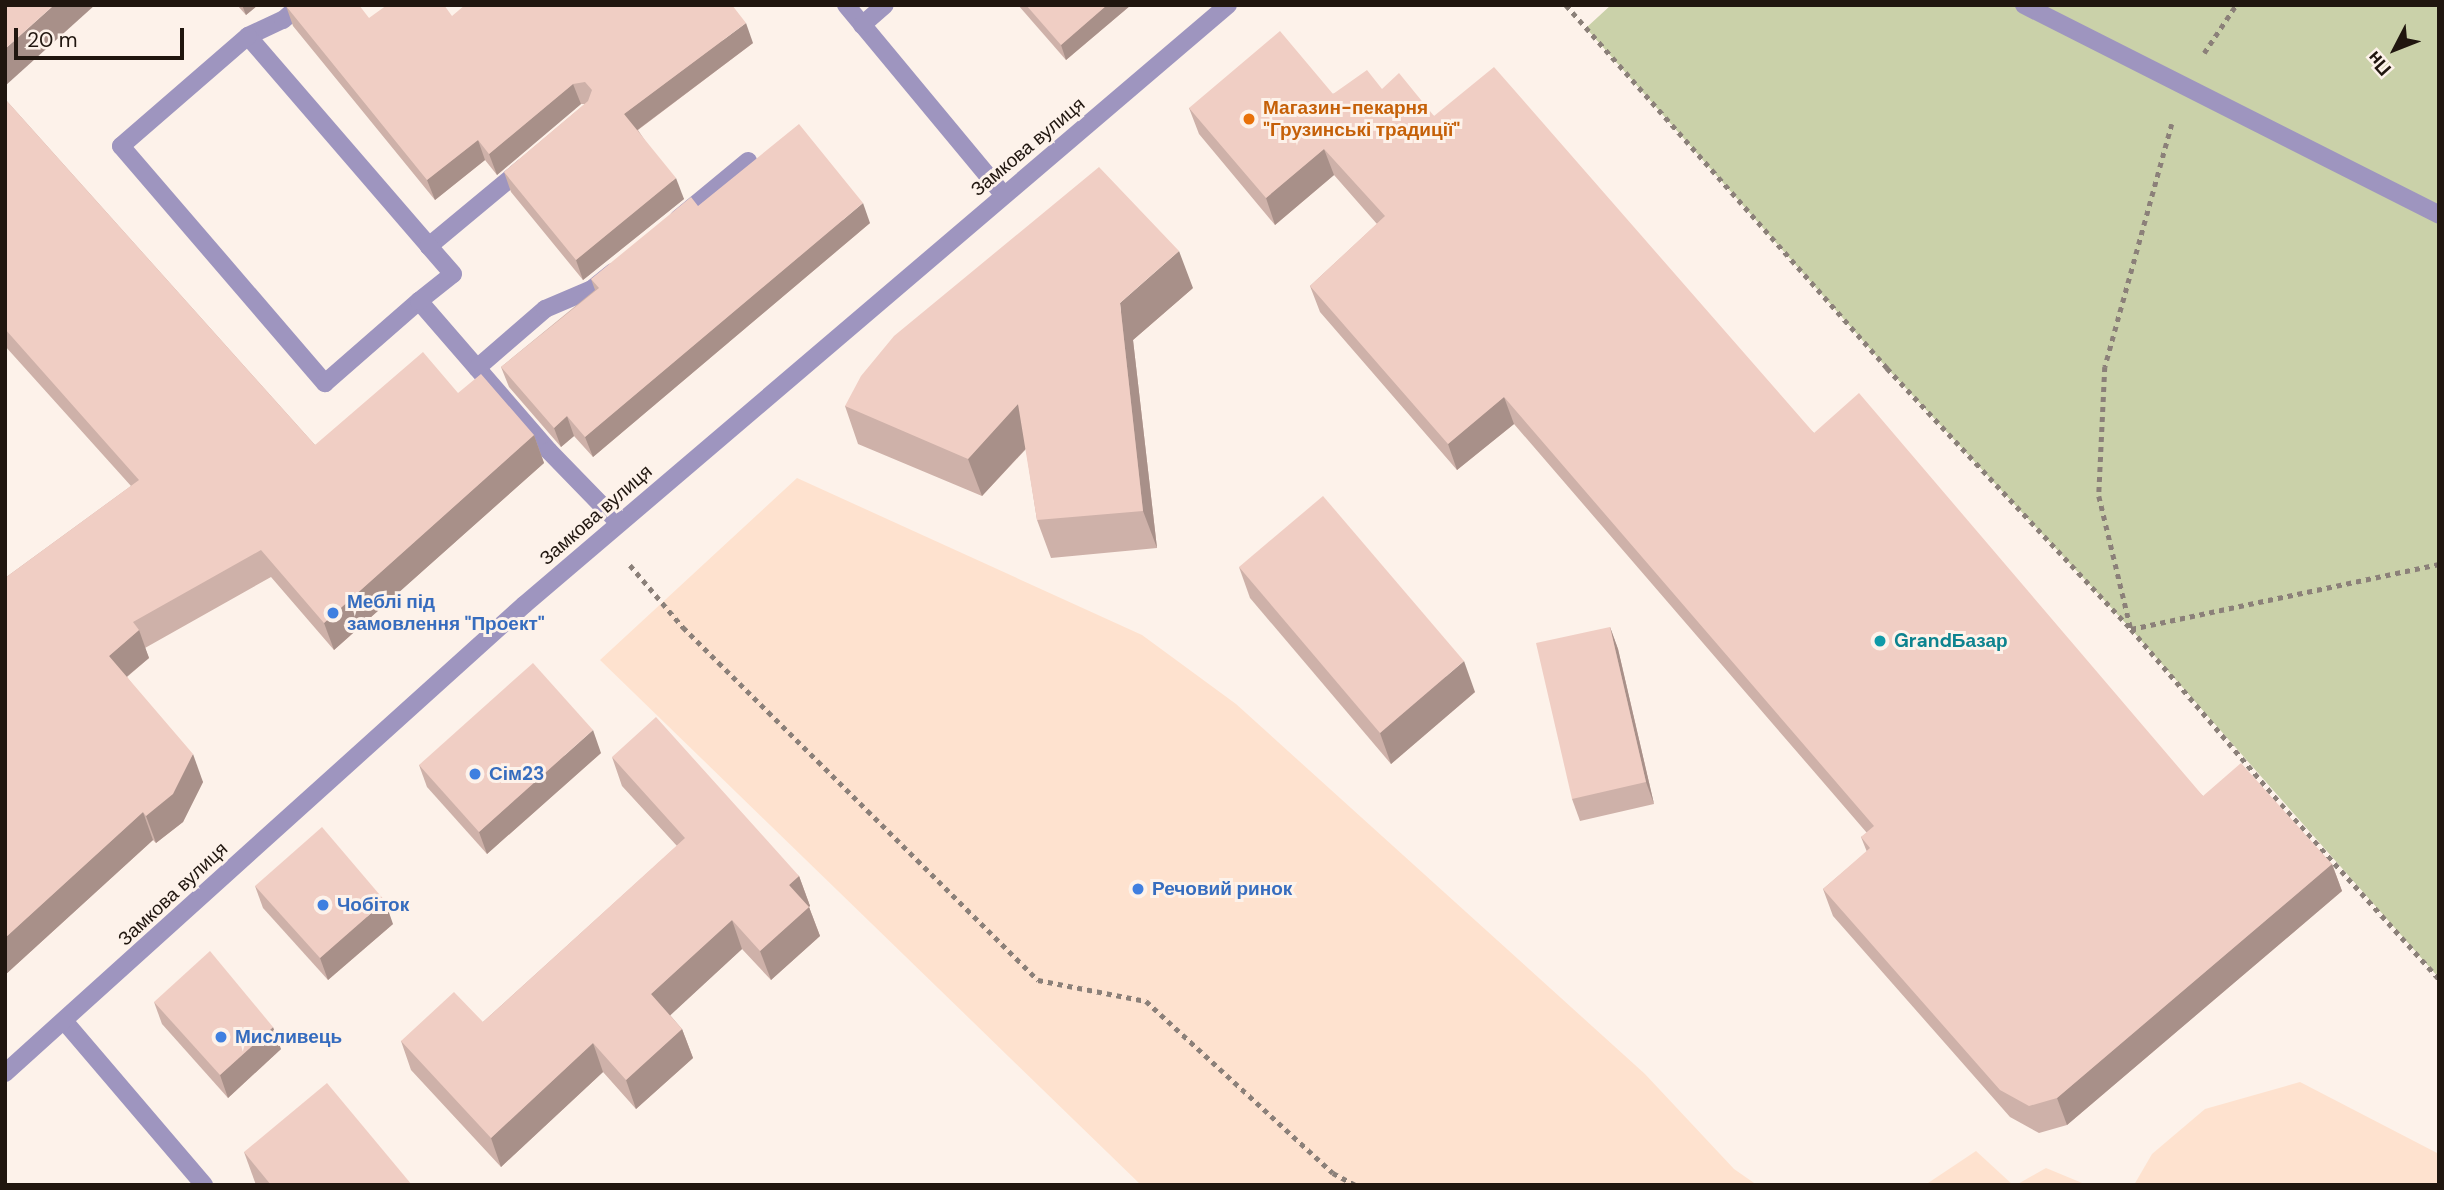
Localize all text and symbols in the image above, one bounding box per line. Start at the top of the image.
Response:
scale bar [18,14,187,58]
north arrow [2360,14,2430,84]
text: 20 m [27,26,78,54]
text: Пн [2361,46,2397,81]
street label: Замкова вулиця [967,93,1089,201]
place label: Магазин-пекарня "Грузинські традиції" [1263,97,1460,141]
marker: Магазин-пекарня "Грузинські традиції" [1241,111,1257,127]
street label: Замкова вулиця [535,460,657,570]
place label: Меблі під замовлення "Проект" [347,591,545,635]
marker: Меблі під замовлення "Проект" [325,605,341,621]
place label: GrandБазар [1894,630,2008,652]
marker: GrandБазар [1872,633,1888,649]
place label: Сім23 [489,763,544,785]
marker: Сім23 [467,766,483,782]
street label: Замкова вулиця [114,837,232,951]
place label: Речовий ринок [1152,878,1292,900]
marker: Речовий ринок [1130,881,1146,897]
place label: Чобіток [337,894,409,916]
marker: Чобіток [315,897,331,913]
place label: Мисливець [235,1026,342,1048]
marker: Мисливець [213,1029,229,1045]

